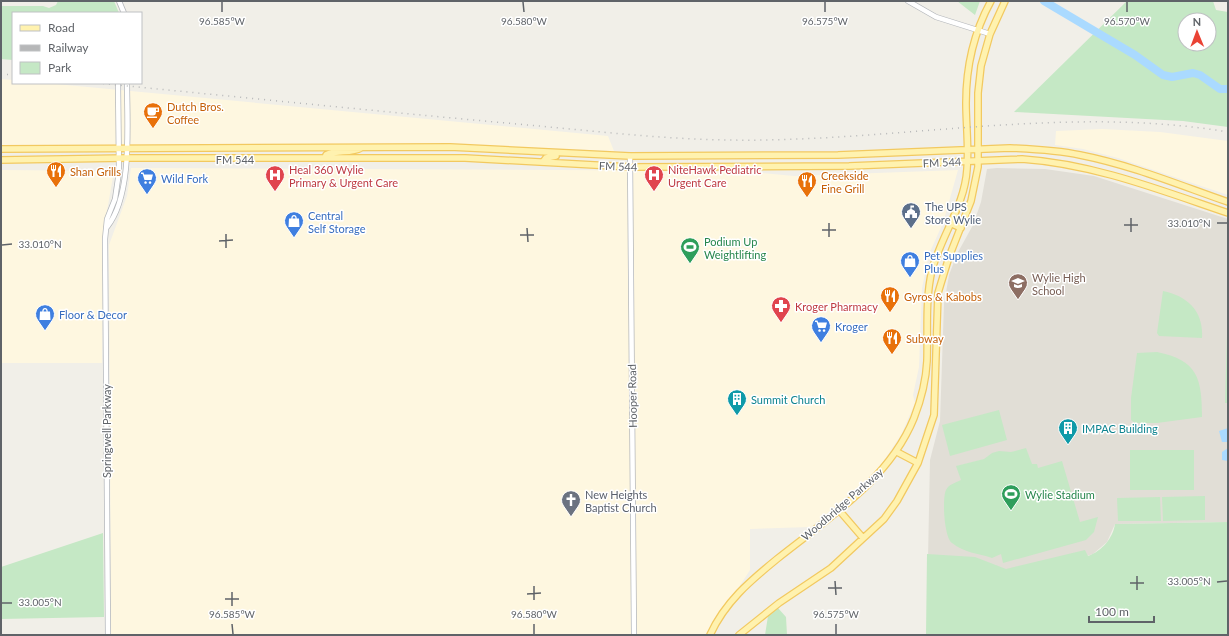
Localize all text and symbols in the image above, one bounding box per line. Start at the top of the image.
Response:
legend [12,12,142,84]
north arrow [1177,12,1217,52]
text: 96.585°W [199,15,246,27]
text: 96.580°W [501,15,548,27]
text: 96.575°W [802,15,849,27]
text: 96.570°W [1104,15,1151,27]
text: N [1192,15,1201,28]
text: Road [48,20,75,35]
text: Railway [48,40,89,55]
text: Park [48,60,72,75]
place label: Dutch Bros. Coffee [167,100,224,126]
cafe icon: Dutch Bros. Coffee [142,101,164,129]
street label: FM 544 [216,153,255,166]
street label: FM 544 [922,154,962,169]
street label: FM 544 [599,159,638,173]
restaurant icon: Shan Grills [45,160,67,188]
place label: Heal 360 Wylie Primary & Urgent Care [289,163,398,189]
place label: NiteHawk Pediatric Urgent Care [668,163,761,189]
hospital icon: Heal 360 Wylie Primary & Urgent Care [264,164,286,192]
hospital icon: NiteHawk Pediatric Urgent Care [643,164,665,192]
place label: Shan Grills [70,165,121,178]
supermarket icon: Wild Fork [136,167,158,195]
place label: Creekside Fine Grill [821,169,869,195]
restaurant icon: Creekside Fine Grill [796,170,818,198]
place label: Wild Fork [161,172,209,185]
place label: The UPS Store Wylie [925,200,981,226]
public building icon: The UPS Store Wylie [900,201,922,229]
place label: Central Self Storage [308,209,366,235]
shop icon: Central Self Storage [283,210,305,238]
text: 33.010°N [1167,217,1211,229]
place label: Podium Up Weightlifting [704,235,766,261]
sports icon: Podium Up Weightlifting [679,236,701,264]
text: 33.010°N [18,238,62,250]
place label: Pet Supplies Plus [924,249,983,275]
shop icon: Pet Supplies Plus [899,250,921,278]
place label: Wylie High School [1032,271,1086,297]
school or university icon: Wylie High School [1007,272,1029,300]
restaurant icon: Gyros & Kabobs [879,285,901,313]
place label: Gyros & Kabobs [904,290,982,303]
pharmacy icon: Kroger Pharmacy [770,295,792,323]
place label: Kroger Pharmacy [795,300,878,313]
shop icon: Floor & Decor [34,303,56,331]
place label: Floor & Decor [59,308,127,321]
supermarket icon: Kroger [810,315,832,343]
place label: Kroger [835,320,868,333]
restaurant icon: Subway [881,327,903,355]
place label: Subway [906,332,944,345]
street label: Hooper Road [625,364,639,428]
street label: Springwell Parkway [100,384,113,478]
building icon: Summit Church [726,388,748,416]
place label: Summit Church [751,393,825,406]
building icon: IMPAC Building [1057,417,1079,445]
place label: IMPAC Building [1082,422,1158,435]
street label: Woodbridge Parkway [799,465,886,543]
sports icon: Wylie Stadium [1000,483,1022,511]
place label: New Heights Baptist Church [585,488,657,514]
place label: Wylie Stadium [1025,488,1095,501]
church icon: New Heights Baptist Church [560,489,582,517]
text: 33.005°N [1167,575,1211,587]
text: 33.005°N [18,596,62,608]
scale bar [1089,598,1154,624]
text: 100 m [1095,604,1129,619]
text: 96.585°W [209,608,256,620]
text: 96.580°W [511,608,558,620]
text: 96.575°W [813,608,860,620]

